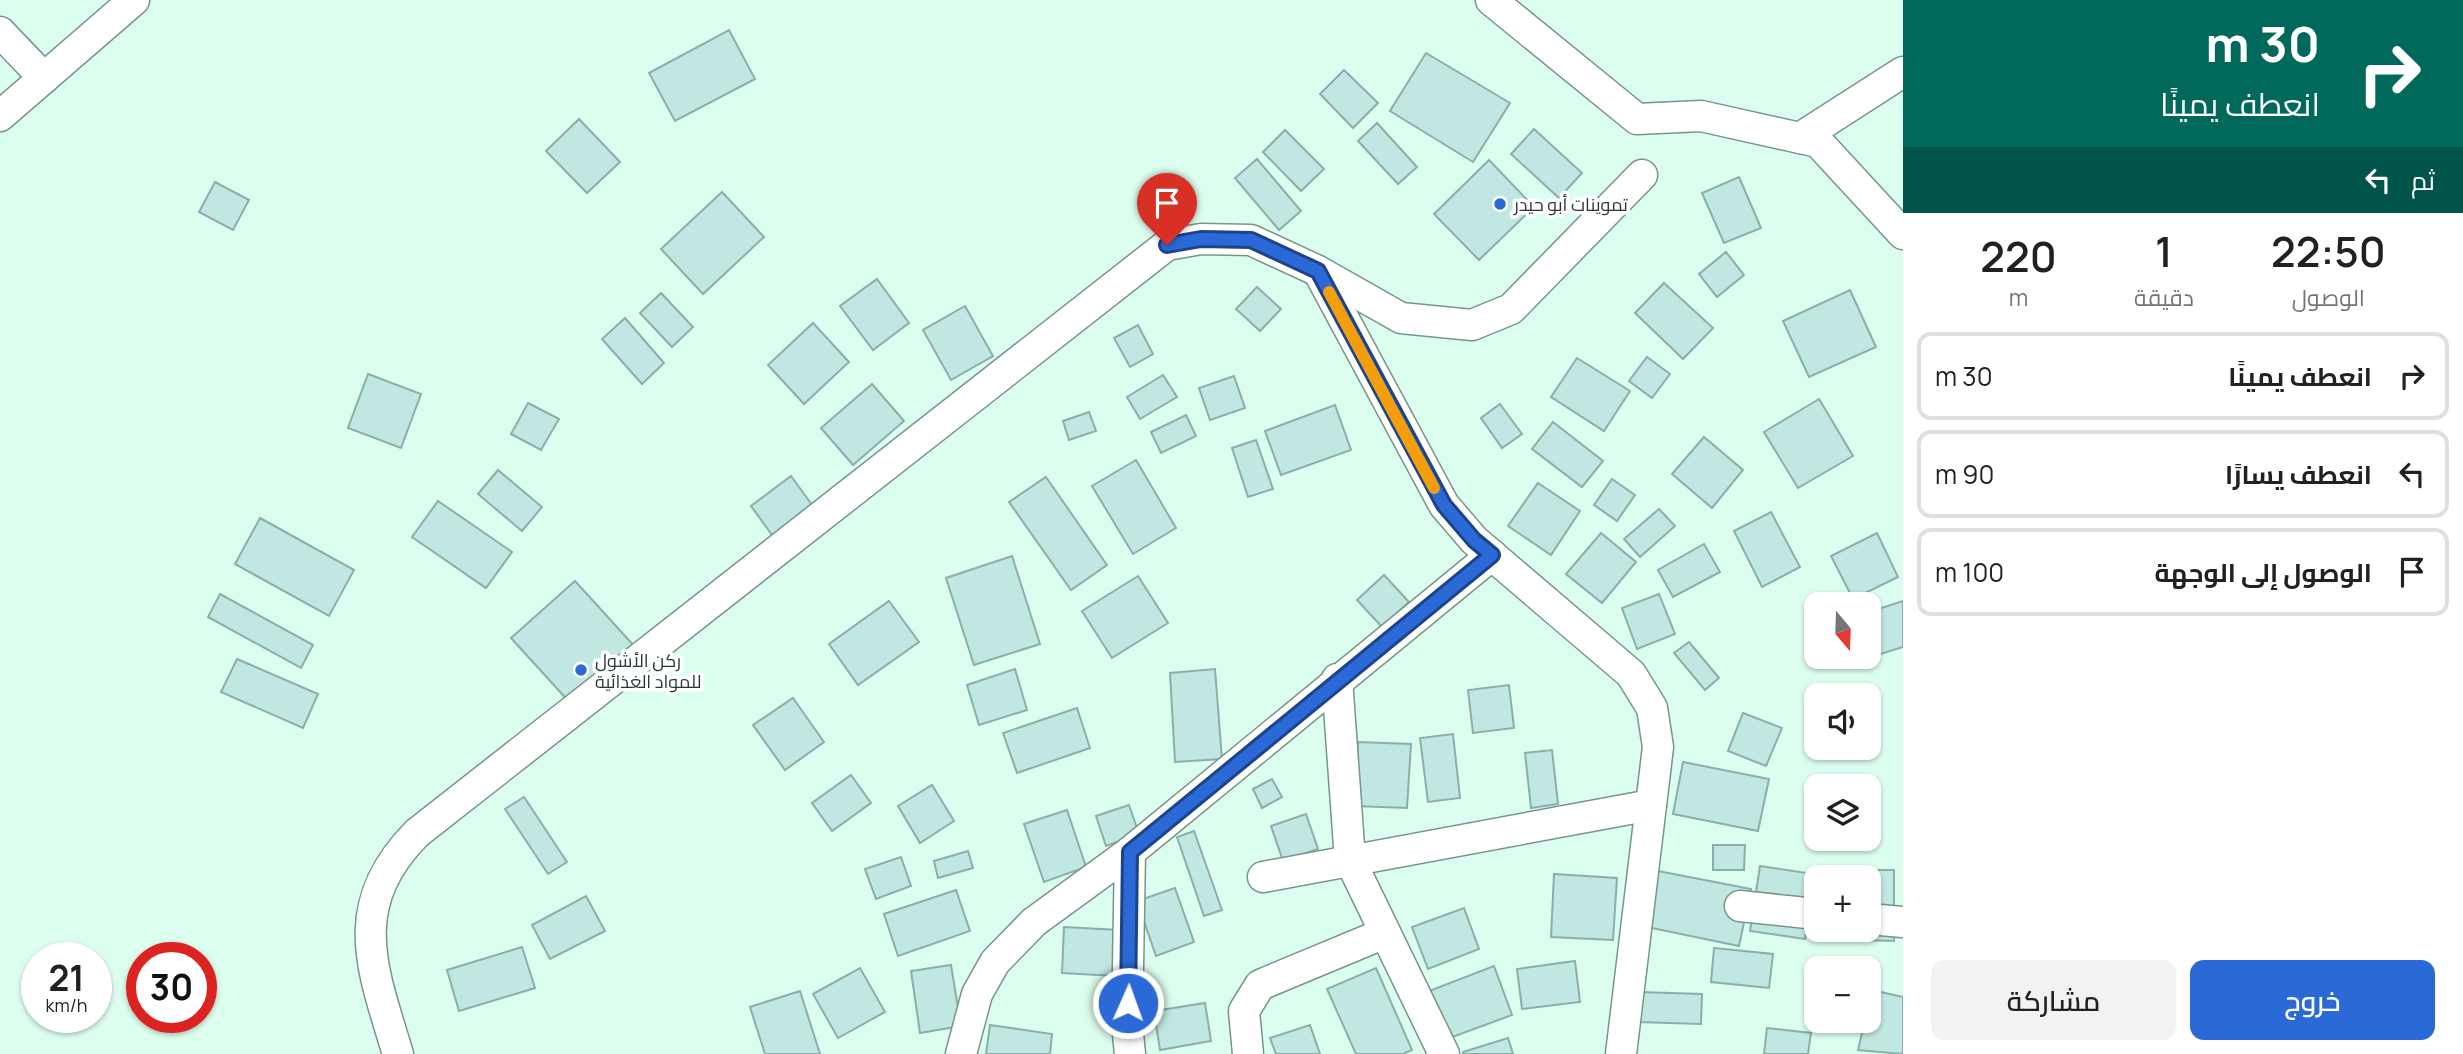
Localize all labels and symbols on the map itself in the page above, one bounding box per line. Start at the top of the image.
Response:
pin [1137,173,1197,245]
place label: تموينات أبو حيدر [1513,192,1628,216]
marker: تموينات أبو حيدر [1492,196,1508,212]
north arrow [1804,592,1881,668]
place label: ركن الأشول للمواد الغذائية [595,648,701,693]
marker: ركن الأشول للمواد الغذائية [573,662,589,678]
speed limit sign: 30 [126,942,217,1033]
position arrow [1091,966,1165,1040]

